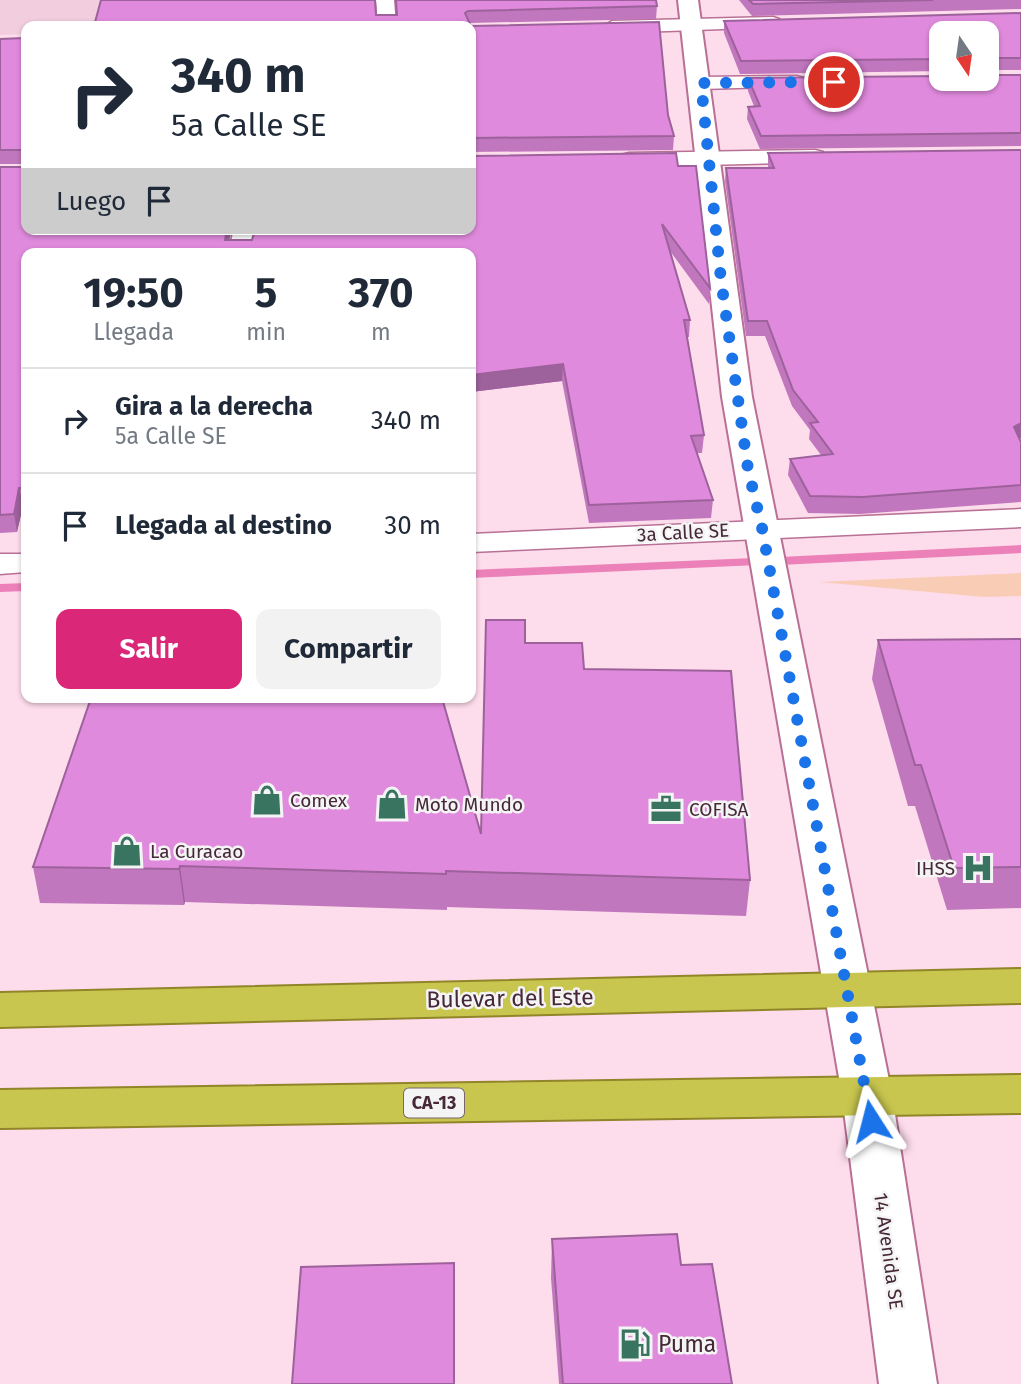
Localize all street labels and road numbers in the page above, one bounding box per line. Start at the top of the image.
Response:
street label: 3a Calle SE [636,519,730,546]
street label: Bulevar del Este [426,983,594,1013]
road number: CA-13 [404,1088,464,1118]
street label: 14 Avenida SE [869,1191,908,1311]

